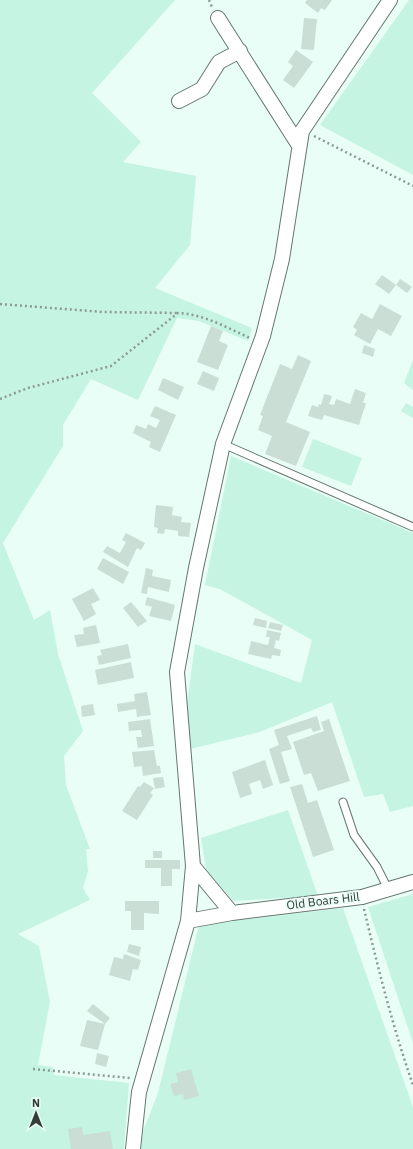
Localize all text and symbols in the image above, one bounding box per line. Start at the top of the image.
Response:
street label: Old Boars Hill [286,889,360,912]
north arrow [16,1093,56,1133]
text: N [32,1096,40,1110]

